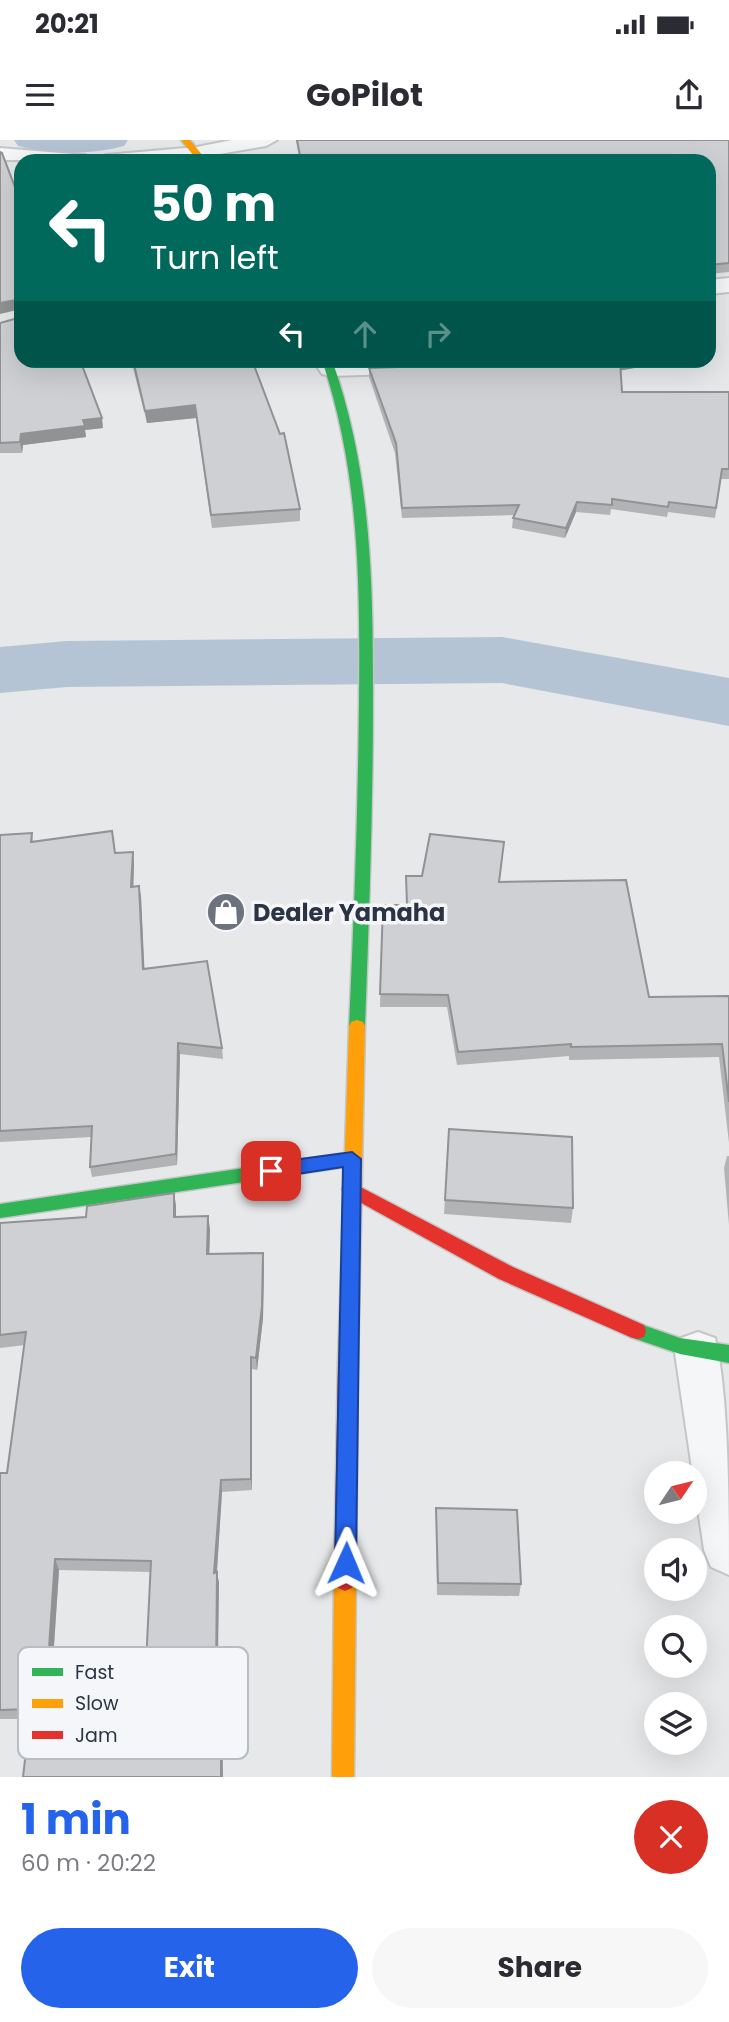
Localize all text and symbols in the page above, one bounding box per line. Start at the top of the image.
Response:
text: 20:21 [35,6,99,42]
text: GoPilot [306,72,423,117]
icon: menu [21,76,59,114]
icon: share [670,76,708,114]
text: 50 m [150,170,276,238]
icon: left [35,182,126,273]
text: Turn left [150,235,279,280]
icon: left [273,315,311,353]
icon: ahead [346,315,384,353]
icon: right [419,315,457,353]
shop icon: Dealer Yamaha [205,891,247,933]
place label: Dealer Yamaha [253,896,445,929]
pin [241,1141,301,1201]
icon: arrive [252,1152,290,1190]
north arrow [644,1461,707,1524]
map controls [644,1461,707,1755]
position arrow [309,1526,383,1600]
button: sound [644,1538,707,1601]
button: search [644,1615,707,1678]
legend [18,1647,248,1759]
text: Fast [75,1659,114,1686]
text: Slow [75,1690,119,1717]
button: layers [644,1692,707,1755]
text: Jam [75,1722,117,1749]
text: 1 min [21,1790,131,1849]
button: close [634,1800,708,1874]
text: 60 m · 20:22 [21,1847,156,1879]
button: Exit [21,1928,358,2008]
button: Share [372,1928,708,2008]

